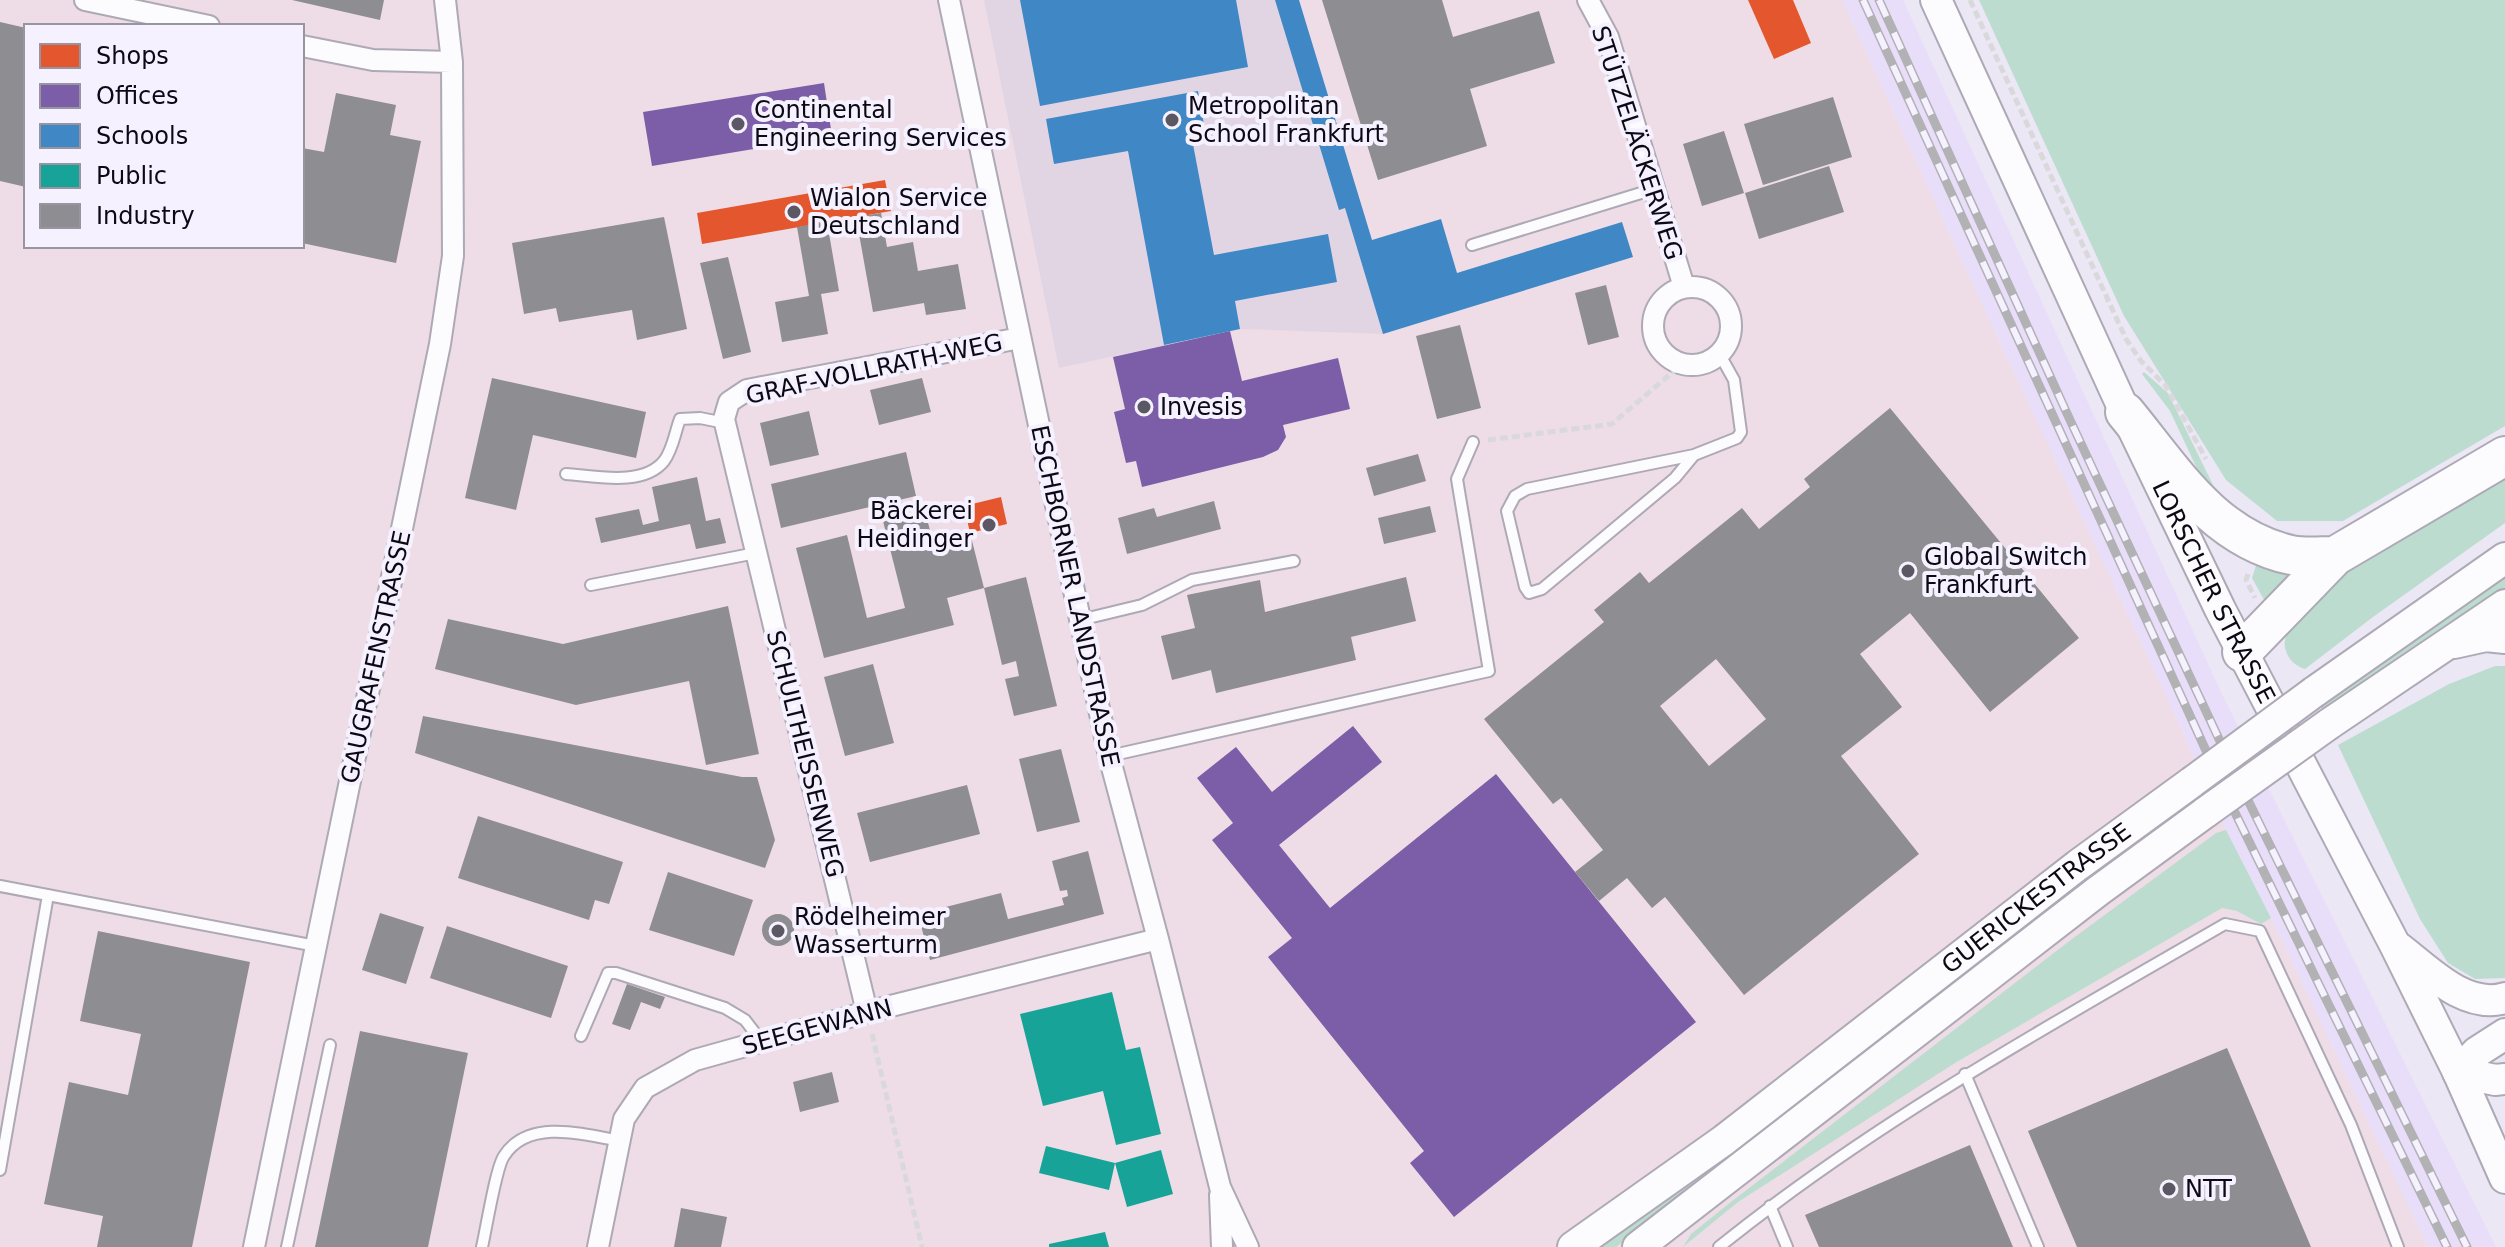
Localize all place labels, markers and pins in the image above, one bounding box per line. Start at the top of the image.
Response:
place label: Metropolitan School Frankfurt [1188,92,1384,148]
place label: Continental Engineering Services [754,96,1007,152]
marker: Metropolitan School Frankfurt [1163,111,1181,129]
marker: Continental Engineering Services [729,115,747,133]
place label: Wialon Service Deutschland [810,184,987,240]
marker: Wialon Service Deutschland [785,203,803,221]
place label: Invesis [1160,393,1243,421]
marker: Invesis [1135,398,1153,416]
place label: Bäckerei Heidinger [857,497,973,553]
marker: Bäckerei Heidinger [980,516,998,534]
place label: Global Switch Frankfurt [1924,543,2088,599]
marker: Global Switch Frankfurt [1899,562,1917,580]
place label: Rödelheimer Wasserturm [794,903,946,959]
marker: Rödelheimer Wasserturm [769,922,787,940]
place label: NTT [2185,1175,2232,1203]
marker: NTT [2160,1180,2178,1198]

